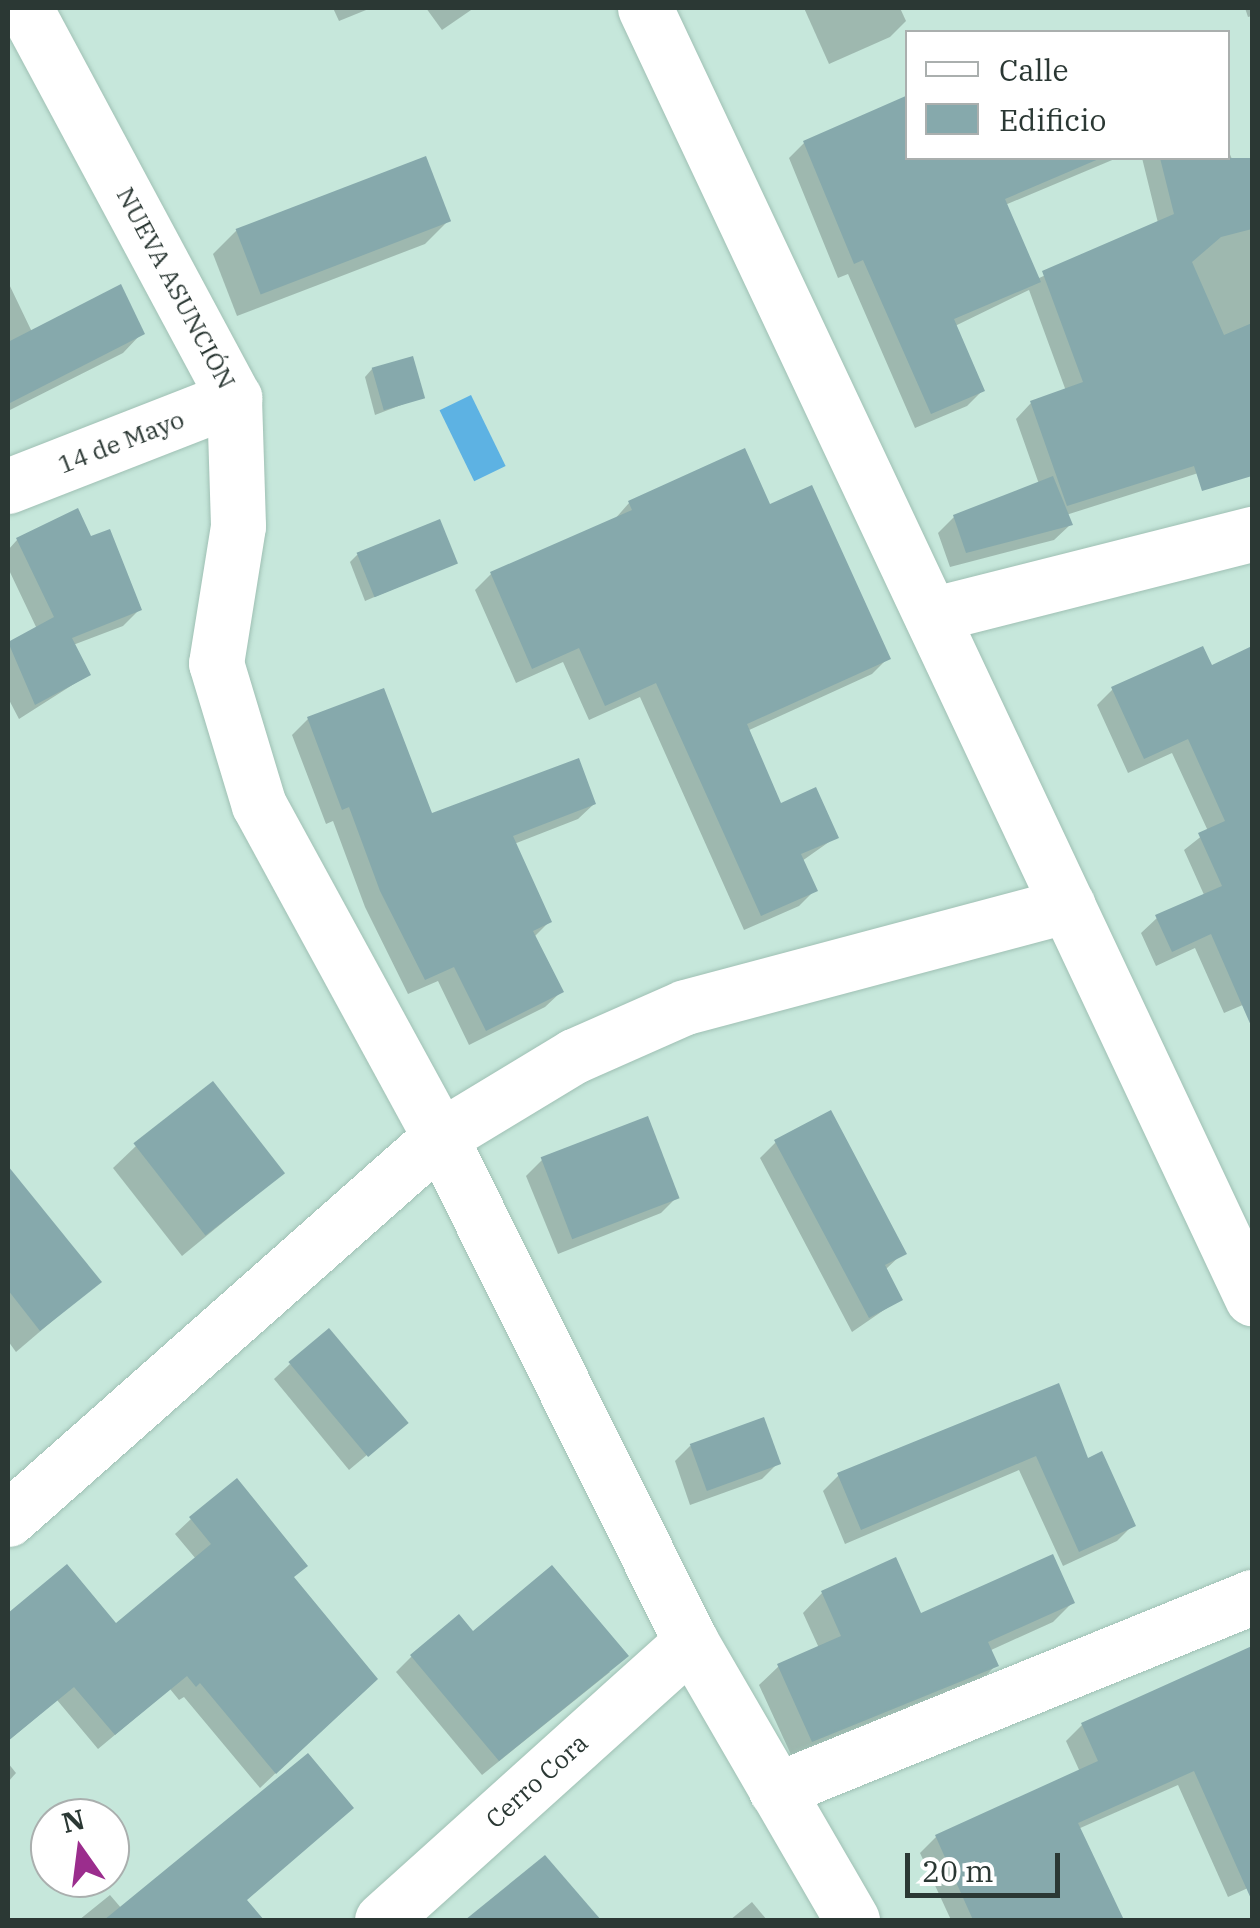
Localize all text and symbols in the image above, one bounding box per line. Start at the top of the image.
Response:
legend [905,30,1230,160]
text: Calle [999,50,1069,89]
text: Edificio [999,100,1106,139]
street label: NUEVA ASUNCIÓN [110,182,242,394]
street label: 14 de Mayo [54,404,188,480]
street label: Cerro Cora [480,1728,594,1834]
north arrow [30,1798,130,1898]
text: N [58,1800,88,1841]
scale bar [910,1833,1065,1895]
text: 20 m [922,1851,994,1890]

